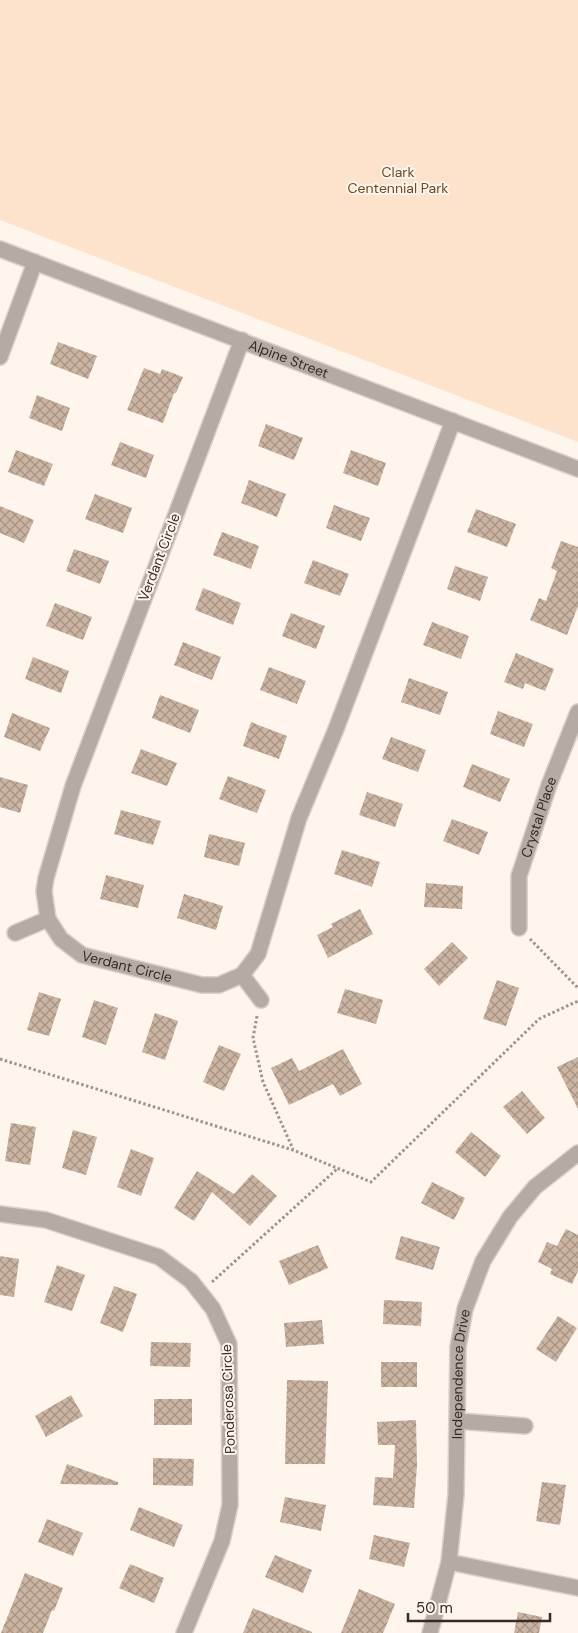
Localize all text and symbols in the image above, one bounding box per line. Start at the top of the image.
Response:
park label: Clark Centennial Park [348,163,448,197]
street label: Alpine Street [246,336,331,382]
street label: Verdant Circle [134,511,184,603]
street label: Crystal Place [517,774,560,860]
street label: Verdant Circle [80,946,174,986]
street label: Independence Drive [448,1308,474,1439]
street label: Ponderosa Circle [217,1344,239,1454]
scale bar [408,1590,550,1622]
text: 50 m [416,1598,453,1618]

